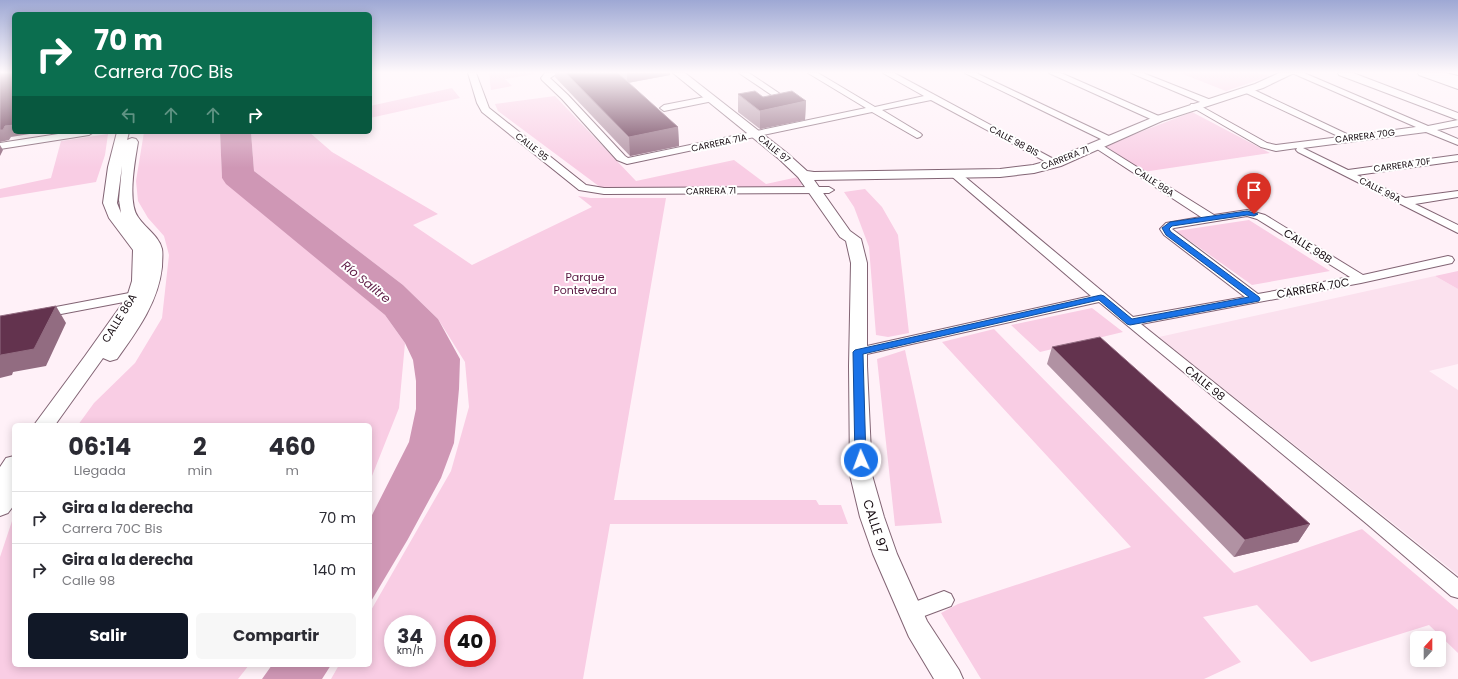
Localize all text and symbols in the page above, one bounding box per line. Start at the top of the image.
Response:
text: 70 m [94,21,163,60]
icon: right [28,28,80,80]
text: Carrera 70C Bis [94,59,233,84]
icon: left [118,104,140,126]
icon: ahead [160,104,182,126]
icon: ahead [202,104,224,126]
icon: right [244,104,266,126]
street label: CALLE 98 BIS [987,123,1041,159]
street label: CARRERA 70G [1334,126,1396,146]
street label: CALLE 95 [513,130,551,164]
street label: CARRERA 71A [690,131,748,155]
street label: CALLE 97 [755,132,793,166]
street label: CARRERA 71 [1039,143,1091,173]
street label: CARRERA 70F [1373,155,1432,175]
street label: CALLE 98A [1132,165,1176,199]
pin [1237,173,1271,214]
street label: CALLE 99A [1357,174,1403,206]
icon: arrive [1243,179,1265,201]
street label: CARRERA 71 [686,185,736,197]
street label: CALLE 98B [1281,225,1336,267]
water label: Río Salitre [338,257,395,307]
park label: Parque Pontevedra [553,269,617,298]
street label: CARRERA 70C [1275,274,1351,302]
street label: CALLE 86A [98,290,141,346]
street label: CALLE 98 [1181,362,1229,404]
text: 06:14 [68,430,131,463]
text: 2 [193,430,207,463]
text: 460 [269,430,316,463]
position arrow [840,439,882,481]
text: Llegada [74,461,126,480]
text: min [187,461,212,480]
text: m [285,461,299,480]
text: Gira a la derecha [62,497,193,518]
street label: CALLE 97 [858,497,893,555]
icon: right [28,507,50,529]
text: 70 m [319,507,356,528]
text: Carrera 70C Bis [62,519,162,538]
text: Gira a la derecha [62,549,193,570]
icon: right [28,559,50,581]
text: 140 m [313,559,356,580]
text: Calle 98 [62,571,115,590]
button: Salir [28,613,188,659]
button: Compartir [196,613,356,659]
speed limit sign: 40 [444,615,496,667]
text: 34 [397,622,423,650]
north arrow [1410,631,1446,667]
map controls [1410,631,1446,667]
text: km/h [397,643,423,658]

